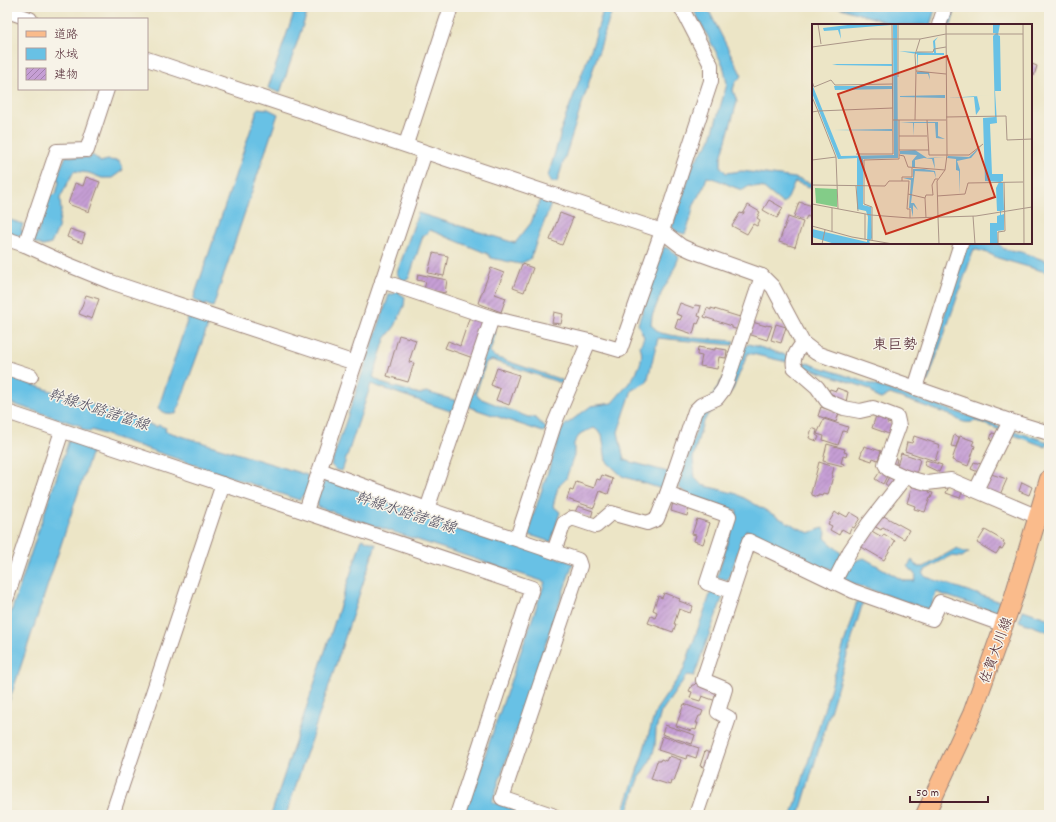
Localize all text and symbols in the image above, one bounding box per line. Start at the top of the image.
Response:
legend [18,18,148,90]
inset map [812,24,1032,244]
text: 道路 [54,27,78,44]
text: 水域 [54,47,78,64]
text: 建物 [54,67,78,84]
district label: 東巨勢 [872,335,918,357]
water label: 幹線水路諸富線 [45,384,153,438]
water label: 幹線水路諸富線 [352,487,460,541]
street label: 佐賀大川線 [976,614,1018,687]
scale bar [910,778,988,804]
text: 50 m [916,785,939,802]

